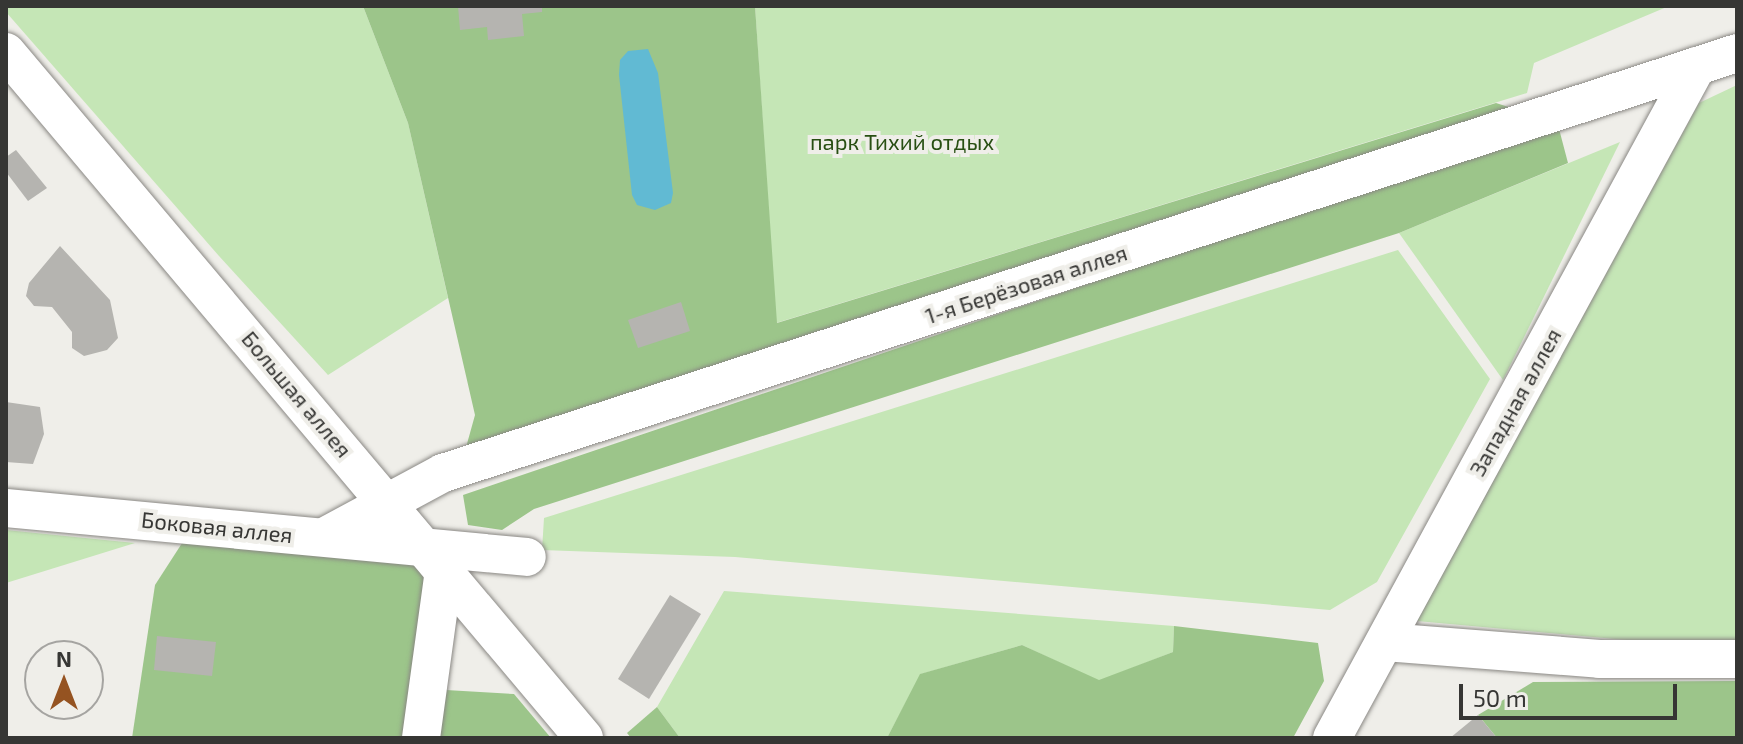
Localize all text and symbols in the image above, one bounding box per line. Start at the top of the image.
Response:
park label: парк Тихий отдых [810,129,994,155]
street label: 1-я Берёзовая аллея [922,239,1130,329]
street label: Западная аллея [1464,324,1566,480]
street label: Большая аллея [237,325,357,463]
street label: Боковая аллея [140,506,294,548]
north arrow [24,640,104,720]
text: N [56,645,72,671]
scale bar [1463,668,1681,718]
text: 50 m [1473,683,1527,712]

